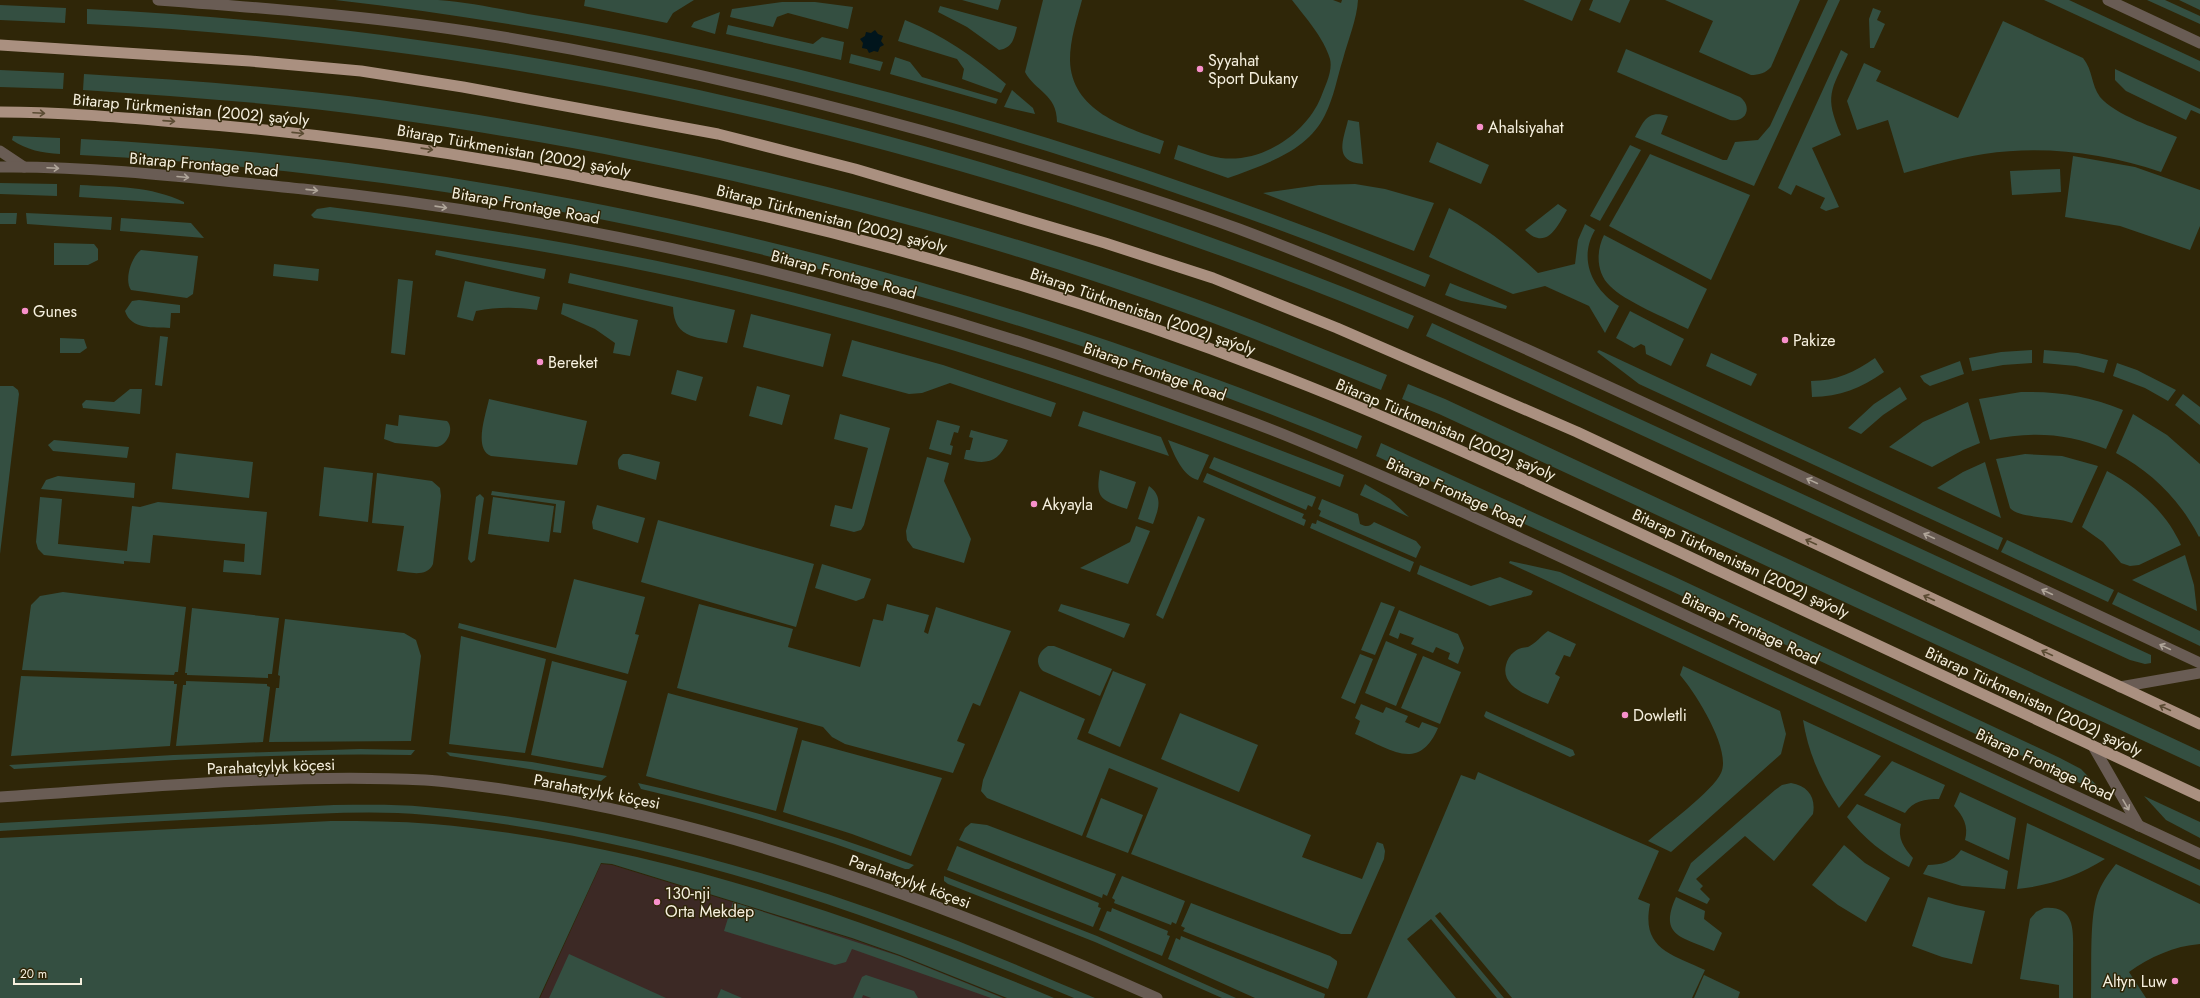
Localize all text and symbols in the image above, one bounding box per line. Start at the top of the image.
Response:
place label: Syyahat Sport Dukany [1208,49,1299,90]
marker: Syyahat Sport Dukany [1195,64,1205,74]
street label: Bitarap Türkmenistan (2002) şaýoly [72,88,311,131]
one-way arrow [32,110,45,117]
place label: Ahalsiyahat [1488,116,1564,139]
one-way arrow [162,118,175,125]
street label: Bitarap Türkmenistan (2002) şaýoly [395,119,634,183]
marker: Ahalsiyahat [1475,122,1485,132]
one-way arrow [291,129,304,136]
one-way arrow [420,145,433,153]
street label: Bitarap Frontage Road [128,147,280,182]
one-way arrow [46,165,59,172]
one-way arrow [176,173,189,181]
street label: Bitarap Türkmenistan (2002) şaýoly [714,179,951,259]
street label: Bitarap Frontage Road [450,181,602,230]
one-way arrow [305,186,318,194]
one-way arrow [434,203,447,211]
street label: Bitarap Frontage Road [768,244,919,305]
street label: Bitarap Türkmenistan (2002) şaýoly [1027,262,1260,361]
place label: Gunes [33,300,77,323]
marker: Gunes [20,306,30,316]
place label: Pakize [1793,329,1836,352]
marker: Pakize [1780,335,1790,345]
street label: Bitarap Frontage Road [1080,336,1230,407]
place label: Bereket [548,351,598,374]
marker: Bereket [535,357,545,367]
street label: Bitarap Türkmenistan (2002) şaýoly [1332,373,1560,487]
street label: Bitarap Frontage Road [1383,451,1529,533]
one-way arrow [1806,477,1818,484]
place label: Akyayla [1042,493,1093,516]
marker: Akyayla [1029,499,1039,509]
street label: Bitarap Türkmenistan (2002) şaýoly [1628,503,1854,624]
one-way arrow [1924,532,1936,539]
one-way arrow [1806,538,1818,545]
street label: Bitarap Frontage Road [1678,586,1824,671]
one-way arrow [2041,588,2053,595]
one-way arrow [1923,594,1935,601]
street label: Bitarap Türkmenistan (2002) şaýoly [1921,641,2147,762]
one-way arrow [2159,643,2171,650]
one-way arrow [2041,649,2053,656]
place label: Dowletli [1633,704,1687,727]
one-way arrow [2159,704,2171,711]
marker: Dowletli [1620,710,1630,720]
street label: Bitarap Frontage Road [1972,722,2118,807]
street label: Parahatçylyk köçesi [206,753,336,780]
street label: Parahatçylyk köçesi [532,768,662,815]
one-way arrow [2123,798,2131,810]
street label: Parahatçylyk köçesi [846,849,974,914]
place label: 130-nji Orta Mekdep [665,882,754,923]
marker: 130-nji Orta Mekdep [652,897,662,907]
scale bar [14,960,81,986]
text: 20 m [20,965,47,983]
place label: Altyn Luw [2103,970,2167,993]
marker: Altyn Luw [2170,976,2180,986]

